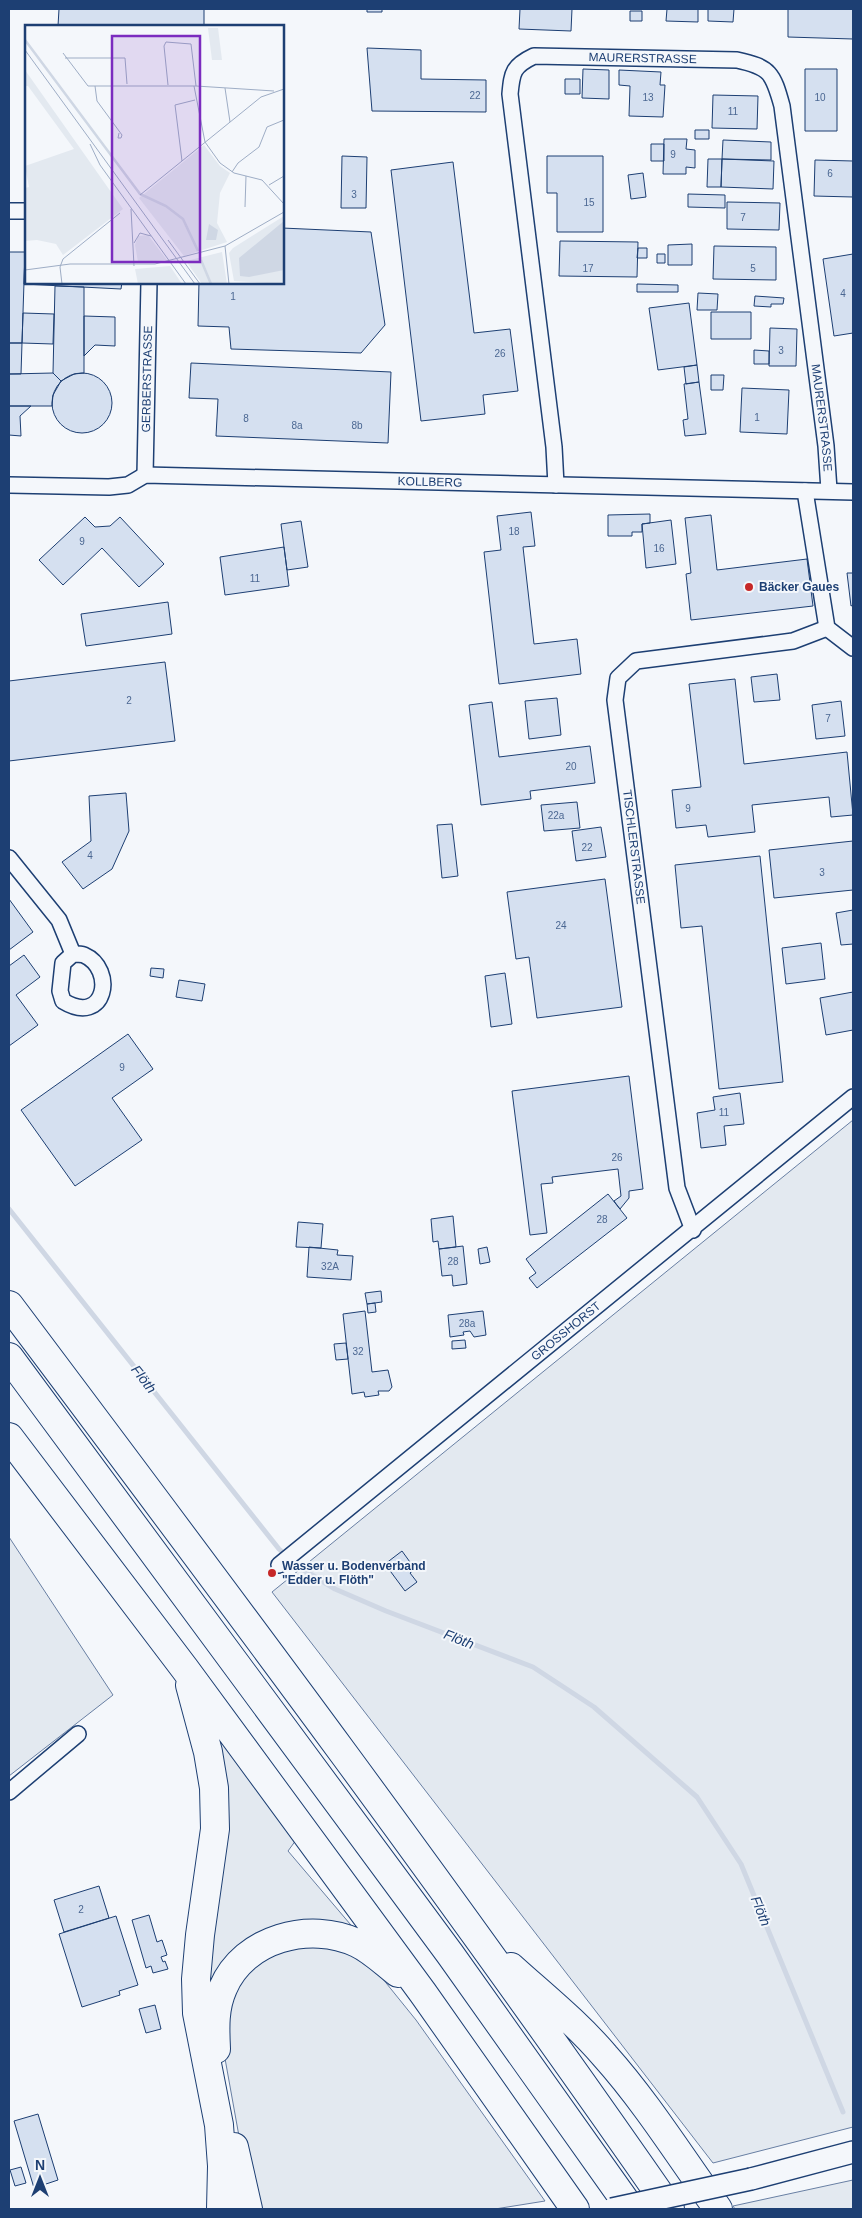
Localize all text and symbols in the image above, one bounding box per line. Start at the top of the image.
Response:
inset map [25,25,284,284]
street label: MAURERSTRASSE [588,50,697,66]
house number: 22 [469,90,481,101]
house number: 13 [642,92,654,103]
house number: 10 [814,92,826,103]
house number: 11 [728,106,739,117]
house number: 9 [670,149,676,160]
house number: 6 [827,168,833,179]
house number: 3 [351,189,357,200]
house number: 15 [583,197,595,208]
house number: 7 [740,212,746,223]
house number: 17 [582,263,594,274]
house number: 5 [750,263,756,274]
house number: 4 [840,288,846,299]
house number: 1 [230,291,236,302]
street label: GERBERSTRASSE [139,325,155,433]
house number: 3 [778,345,784,356]
house number: 26 [494,348,506,359]
street label: MAURERSTRASSE [808,363,835,472]
house number: 1 [754,412,760,423]
house number: 8 [243,413,249,424]
house number: 8a [291,420,303,431]
house number: 8b [351,420,363,431]
street label: KOLLBERG [398,474,463,490]
house number: 18 [508,526,520,537]
house number: 9 [79,536,85,547]
house number: 16 [653,543,665,554]
house number: 11 [250,573,261,584]
place label: Bäcker Gaues [759,580,839,594]
marker: Bäcker Gaues [743,581,755,593]
house number: 2 [126,695,132,706]
house number: 7 [825,713,831,724]
house number: 20 [565,761,577,772]
street label: TISCHLERSTRASSE [620,789,648,905]
house number: 9 [685,803,691,814]
house number: 22a [548,810,565,821]
house number: 22 [581,842,593,853]
house number: 4 [87,850,93,861]
house number: 3 [819,867,825,878]
house number: 24 [555,920,567,931]
house number: 9 [119,1062,125,1073]
house number: 11 [719,1107,730,1118]
house number: 26 [611,1152,623,1163]
house number: 28 [596,1214,608,1225]
house number: 28 [447,1256,459,1267]
house number: 32A [321,1261,339,1272]
street label: GROSSHORST [528,1298,604,1364]
house number: 28a [459,1318,476,1329]
house number: 32 [352,1346,364,1357]
water label: Flöth [128,1362,160,1396]
place label: Wasser u. Bodenverband "Edder u. Flöth" [282,1559,426,1587]
marker: Wasser u. Bodenverband "Edder u. Flöth" [266,1567,278,1579]
water label: Flöth [442,1626,477,1652]
water label: Flöth [748,1894,774,1929]
house number: 2 [78,1904,84,1915]
north arrow [15,2153,65,2203]
text: N [35,2157,45,2173]

